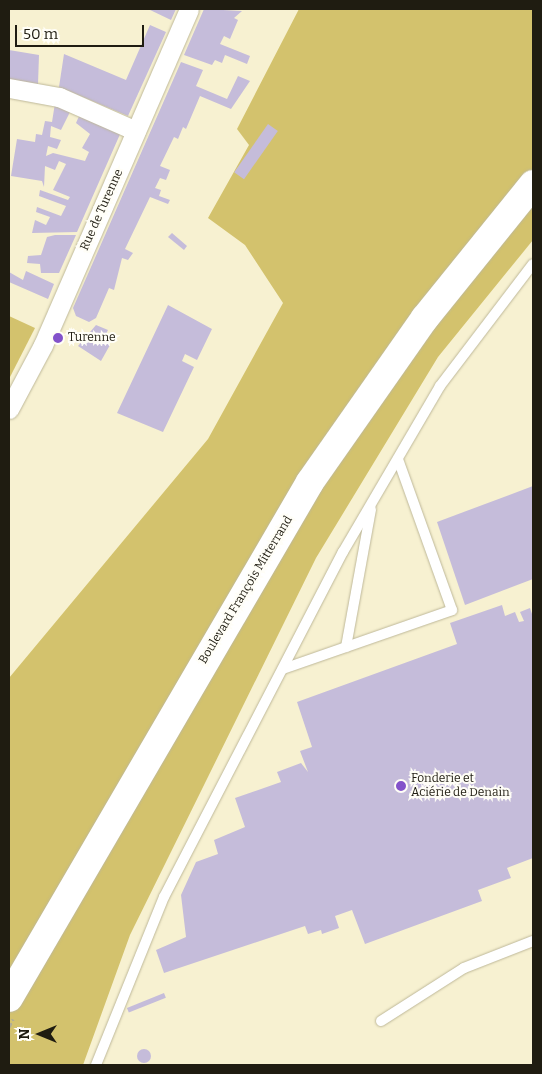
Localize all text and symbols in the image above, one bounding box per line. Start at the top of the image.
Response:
scale bar [18,15,146,47]
text: 50 m [23,25,58,43]
street label: Rue de Turenne [78,167,126,253]
place label: Turenne [68,331,116,345]
marker: Turenne [52,332,64,344]
street label: Boulevard François Mitterrand [196,514,296,666]
place label: Fonderie et Aciérie de Denain [411,772,510,800]
marker: Fonderie et Aciérie de Denain [395,780,407,792]
north arrow [15,1009,65,1059]
text: N [16,1029,33,1039]

